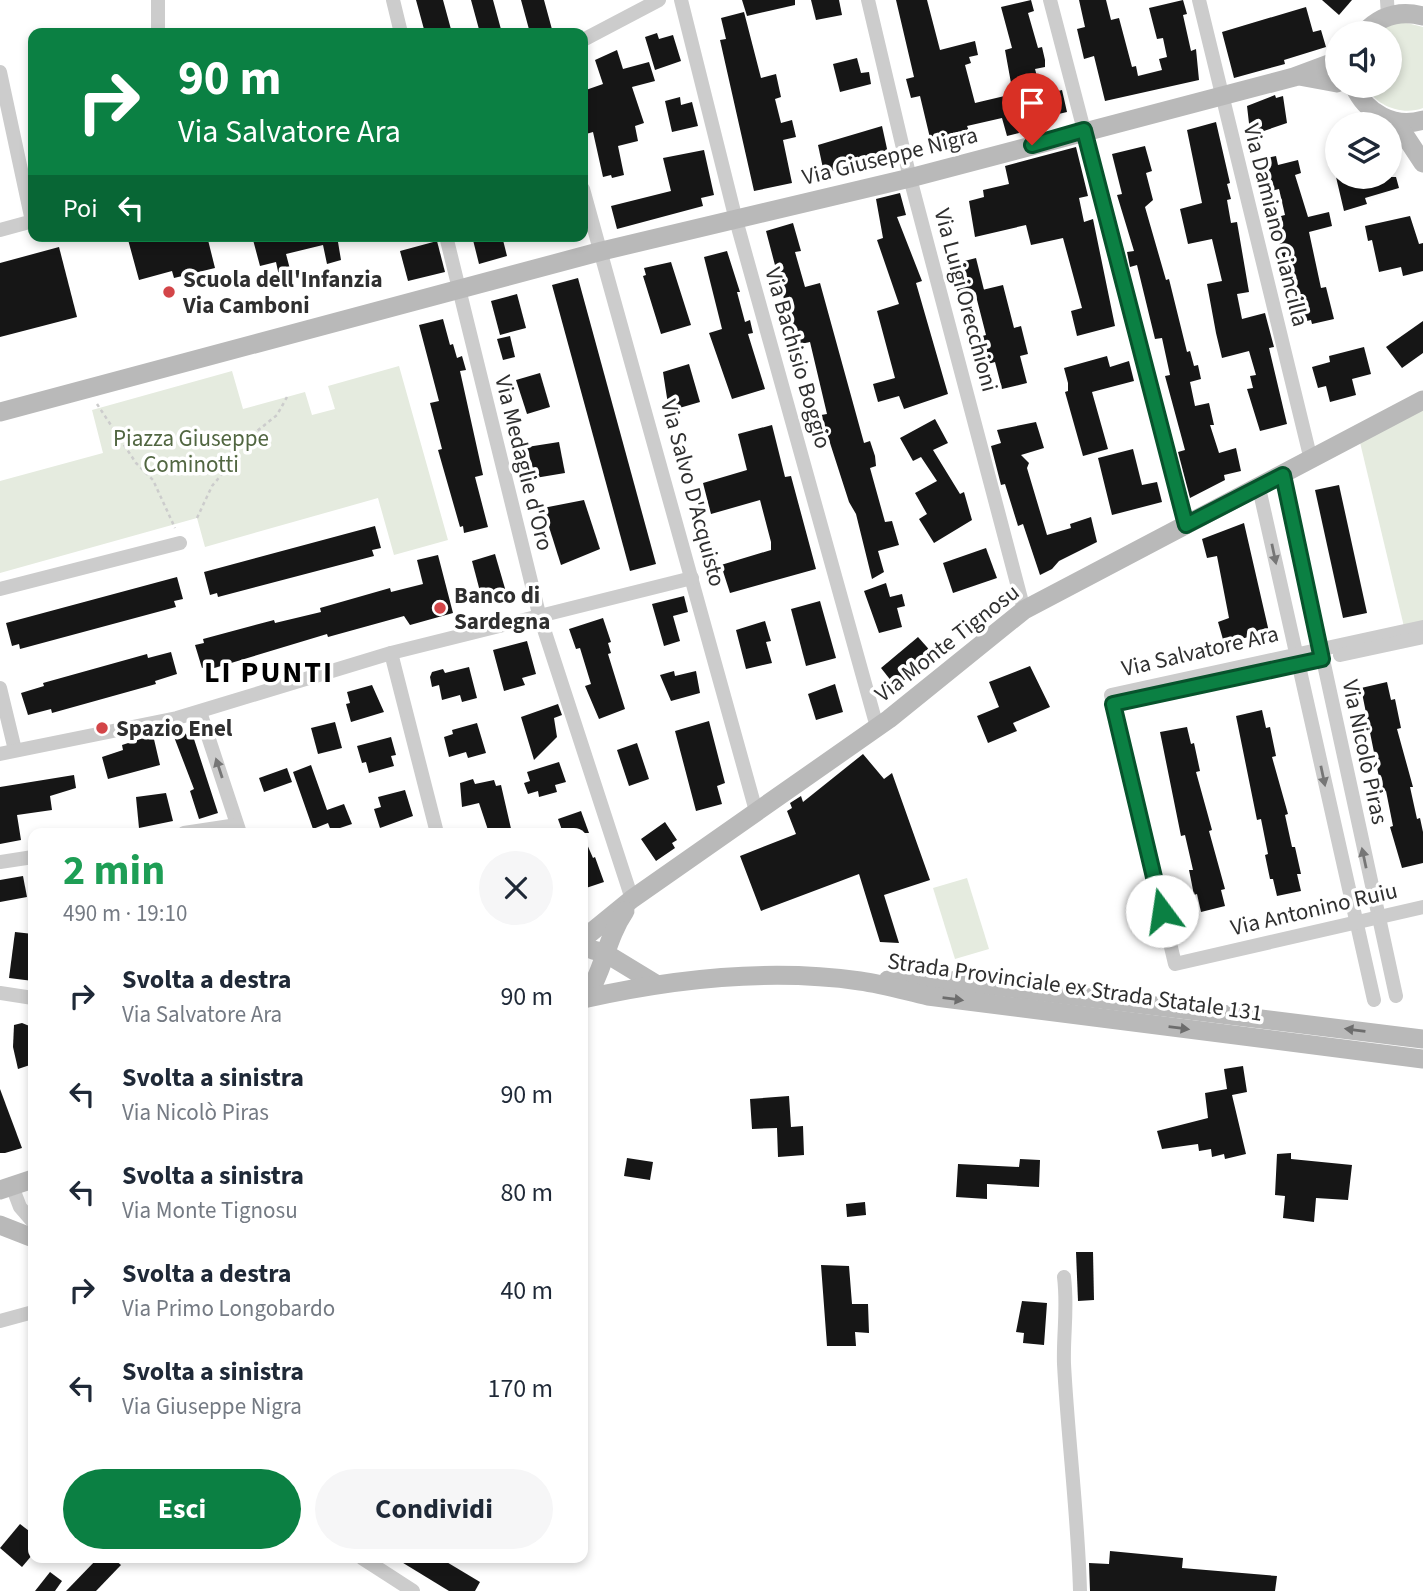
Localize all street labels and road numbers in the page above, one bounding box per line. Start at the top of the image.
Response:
street label: Via Giuseppe Nigra [799,118,981,194]
street label: Via Damiano Ciancilla [1235,120,1317,330]
street label: Via Luigi Orecchioni [926,205,1006,395]
street label: Via Bachisio Boggio [756,264,840,452]
street label: Via Medaglie d'Oro [486,372,562,554]
street label: Via Salvo D'Acquisto [652,396,734,590]
street label: Via Monte Tignosu [868,576,1026,710]
street label: Via Salvatore Ara [1118,617,1282,685]
street label: Via Nicolò Piras [1334,677,1396,827]
street label: Via Antonino Ruiu [1227,874,1401,944]
street label: Strada Provinciale ex Strada Statale 131 [885,944,1265,1030]

